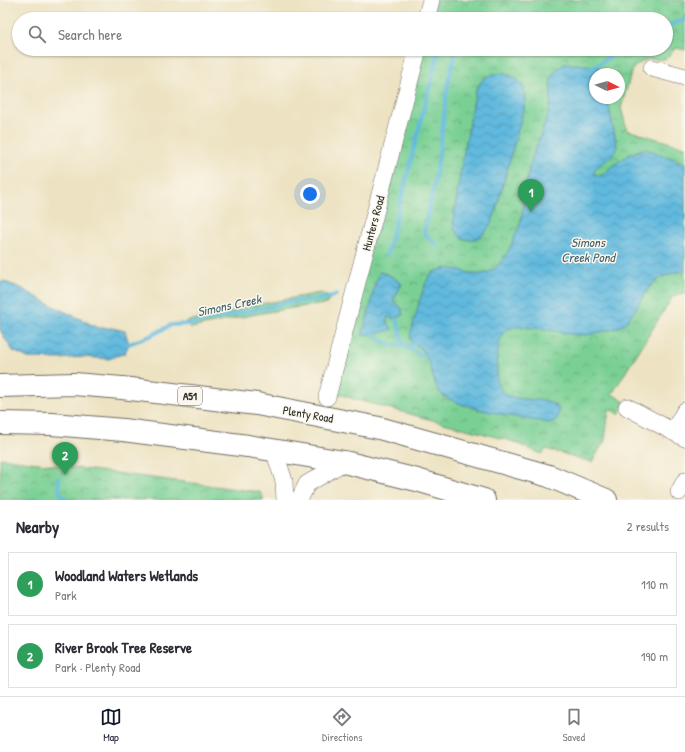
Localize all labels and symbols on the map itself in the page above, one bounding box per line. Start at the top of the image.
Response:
north arrow [589,68,625,104]
pin: 1 [518,179,544,212]
your location [300,184,320,204]
street label: Hunters Road [357,193,389,252]
water label: Simons Creek Pond [561,233,617,266]
water label: Simons Creek [195,289,264,321]
road number: A51 [178,387,202,405]
street label: Plenty Road [282,401,335,427]
pin: 2 [52,442,78,475]

